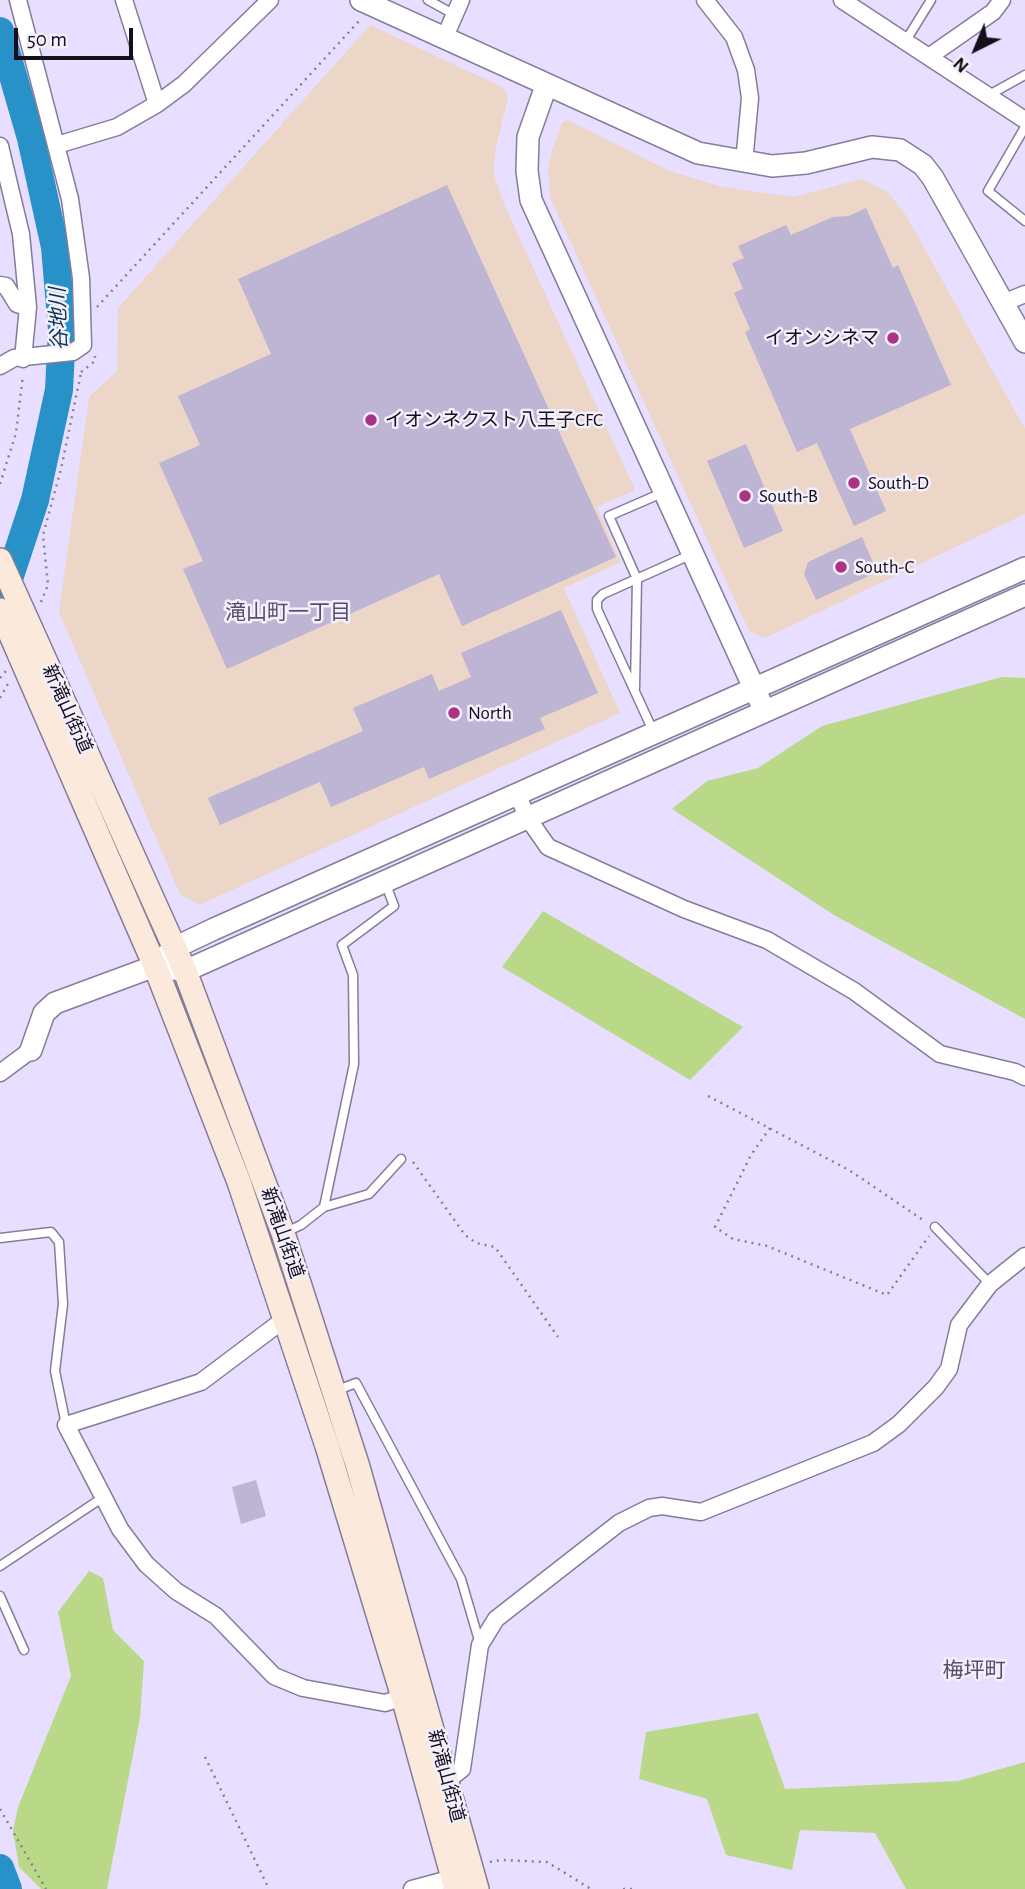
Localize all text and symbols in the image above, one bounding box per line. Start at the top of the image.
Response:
scale bar [18,14,136,58]
north arrow [941,14,1011,84]
text: 50 m [27,29,67,50]
text: N [950,53,973,76]
water label: 谷地川 [45,287,73,351]
place label: イオンシネマ [765,327,879,349]
marker: イオンシネマ [885,330,901,346]
place label: イオンネクスト八王子CFC [385,409,603,431]
marker: イオンネクスト八王子CFC [363,412,379,428]
place label: South-D [868,472,929,494]
marker: South-D [846,475,862,491]
place label: South-B [759,485,818,507]
marker: South-B [737,488,753,504]
place label: South-C [855,556,914,578]
marker: South-C [833,559,849,575]
district label: 滝山町一丁目 [225,600,351,626]
street label: 新滝山街道 [37,661,97,757]
place label: North [468,702,512,724]
marker: North [446,705,462,721]
street label: 新滝山街道 [256,1184,308,1282]
district label: 梅坪町 [943,1658,1005,1684]
street label: 新滝山街道 [423,1727,469,1825]

